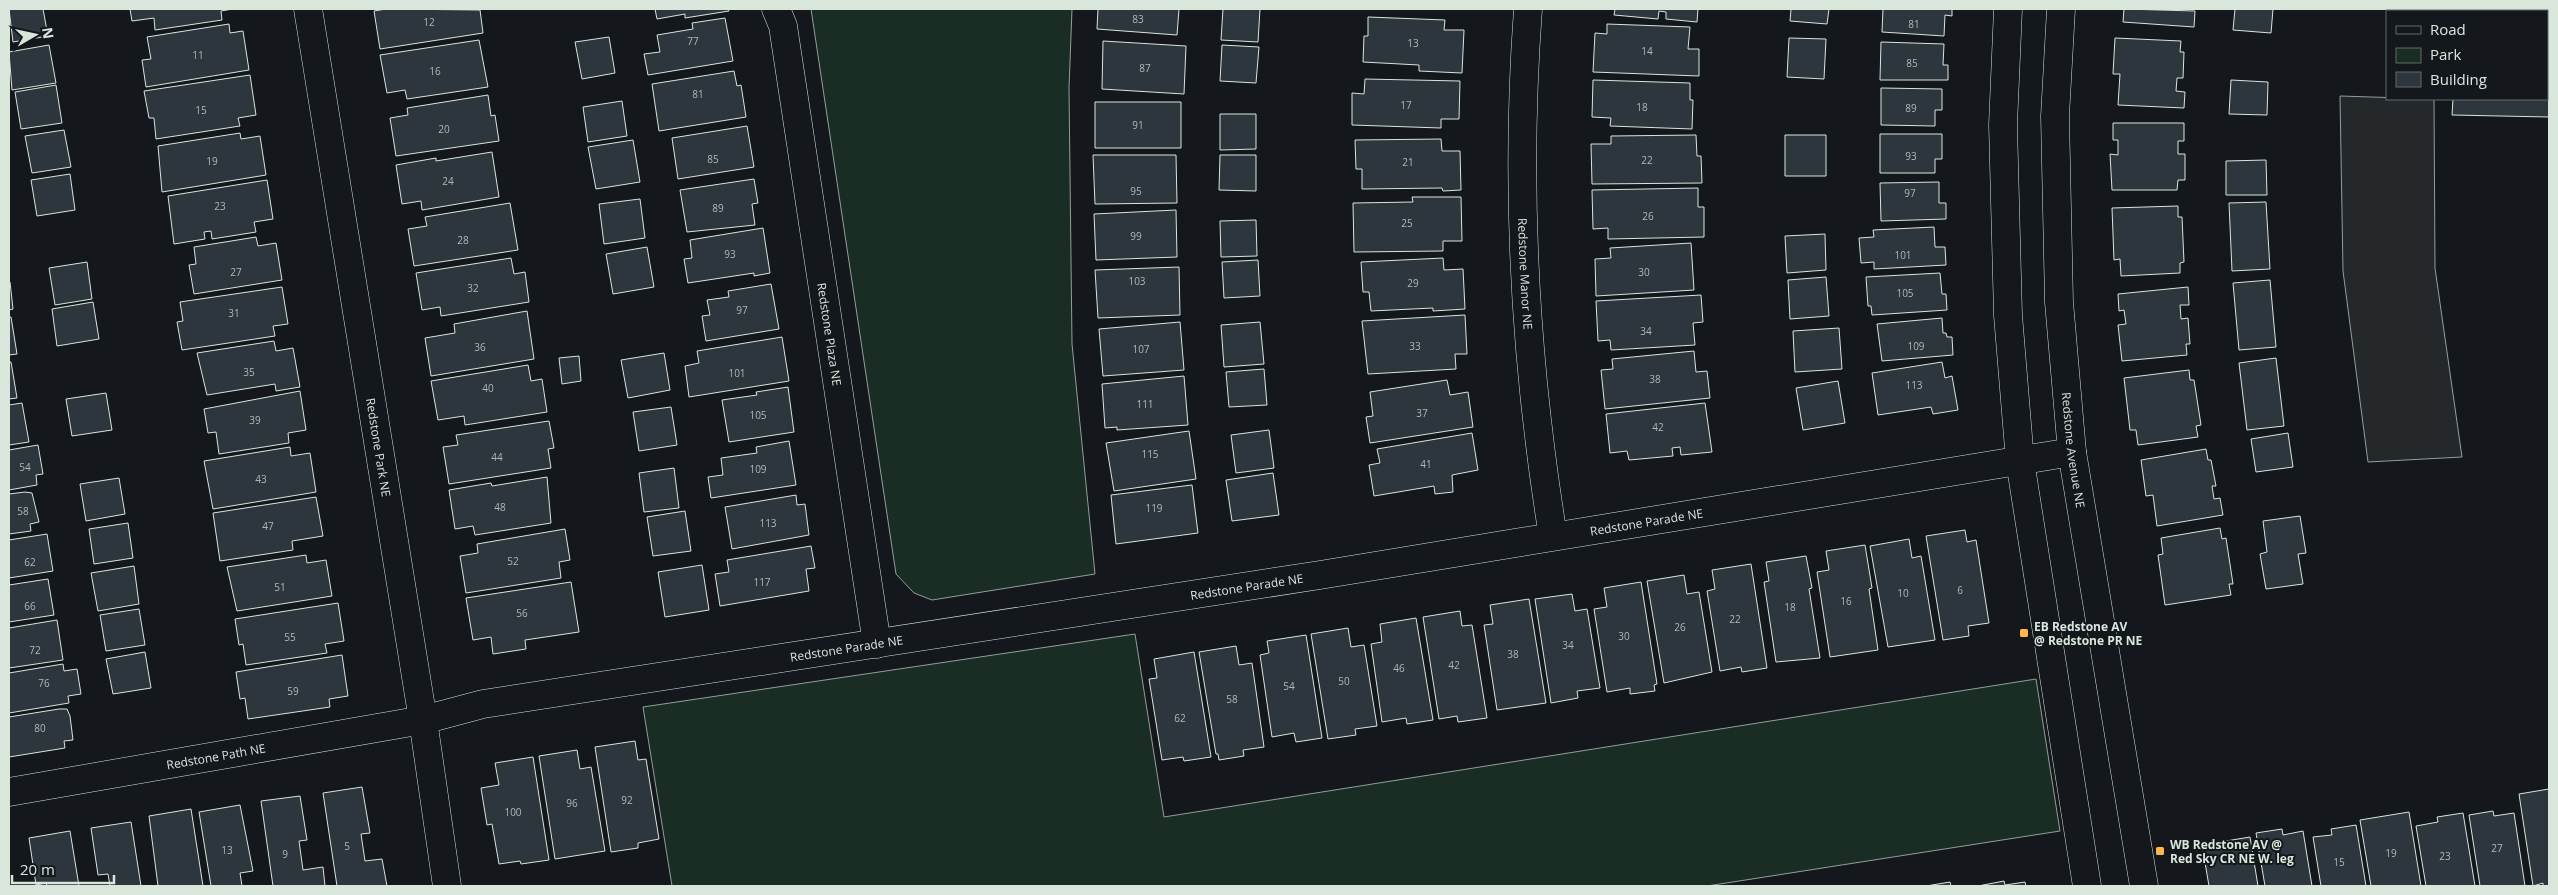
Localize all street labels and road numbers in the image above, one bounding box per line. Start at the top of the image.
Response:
street label: Redstone Manor NE [1515,218,1537,330]
street label: Redstone Plaza NE [814,281,846,387]
street label: Redstone Avenue NE [2058,391,2090,509]
street label: Redstone Park NE [363,397,395,498]
street label: Redstone Parade NE [1589,504,1704,539]
street label: Redstone Parade NE [1189,569,1304,603]
street label: Redstone Parade NE [789,631,904,665]
street label: Redstone Path NE [165,739,267,773]

